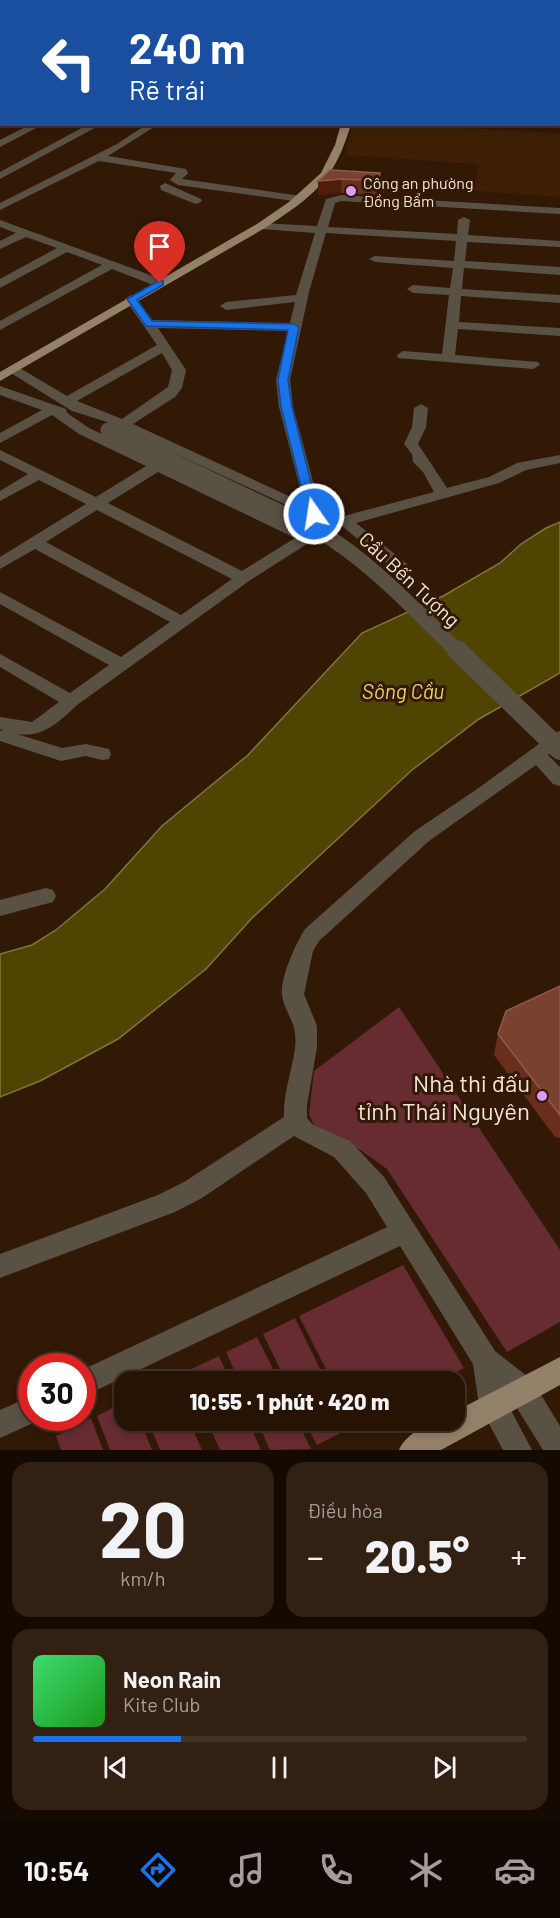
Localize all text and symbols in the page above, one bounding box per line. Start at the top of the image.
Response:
text: 240 m [129,22,245,72]
icon: left [30,24,108,102]
text: Rẽ trái [129,73,206,105]
place label: Công an phường Đồng Bẩm [363,173,473,210]
marker: Công an phường Đồng Bẩm [344,184,358,198]
pin [134,221,185,283]
icon: arrive [143,230,176,263]
position arrow [282,482,346,546]
street label: Cầu Bến Tượng [355,526,465,632]
water label: Sông Cầu [362,678,444,703]
place label: Nhà thi đấu tỉnh Thái Nguyên [357,1068,530,1125]
marker: Nhà thi đấu tỉnh Thái Nguyên [535,1089,549,1103]
speed limit sign: 30 [18,1353,96,1431]
text: 10:55 · 1 phút · 420 m [189,1388,390,1414]
text: 20 [99,1480,187,1574]
text: Điều hòa [307,1498,383,1522]
text: 20.5° [365,1528,469,1582]
text: − [307,1536,324,1576]
text: + [511,1536,527,1576]
text: km/h [120,1566,166,1590]
text: Neon Rain [123,1666,221,1692]
text: Kite Club [123,1692,200,1716]
icon: previous [99,1751,132,1784]
icon: pause [263,1751,296,1784]
icon: next [428,1751,461,1784]
icon: directions [137,1849,179,1891]
icon: music [226,1849,268,1891]
icon: phone [315,1849,357,1891]
icon: climate [405,1849,447,1891]
icon: car [494,1849,536,1891]
text: 10:54 [24,1854,89,1886]

